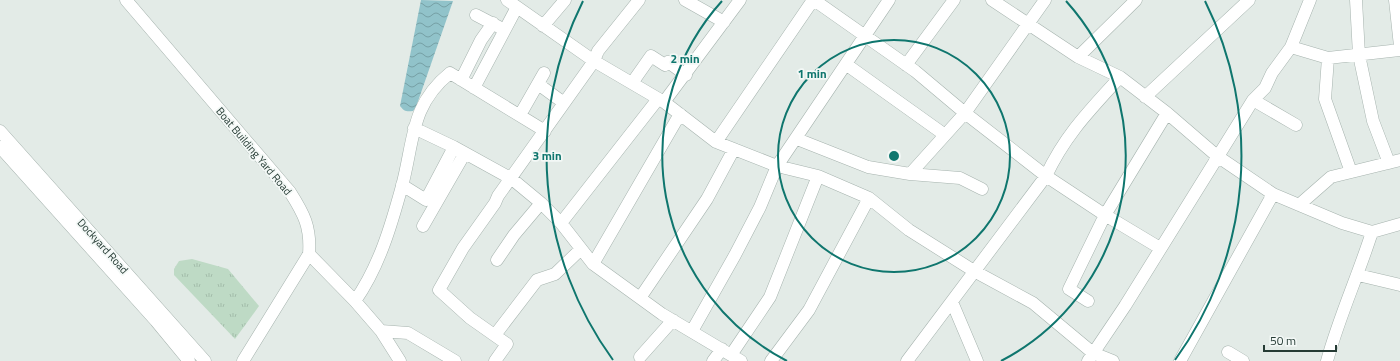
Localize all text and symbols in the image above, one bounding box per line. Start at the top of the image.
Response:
text: 2 min [670,49,700,68]
text: 1 min [797,64,827,83]
street label: Boat Building Yard Road [212,103,296,199]
text: 3 min [532,146,562,165]
centre of rings [887,149,901,163]
street label: Dockyard Road [74,215,132,277]
scale bar [1264,327,1336,353]
text: 50 m [1270,331,1296,350]

